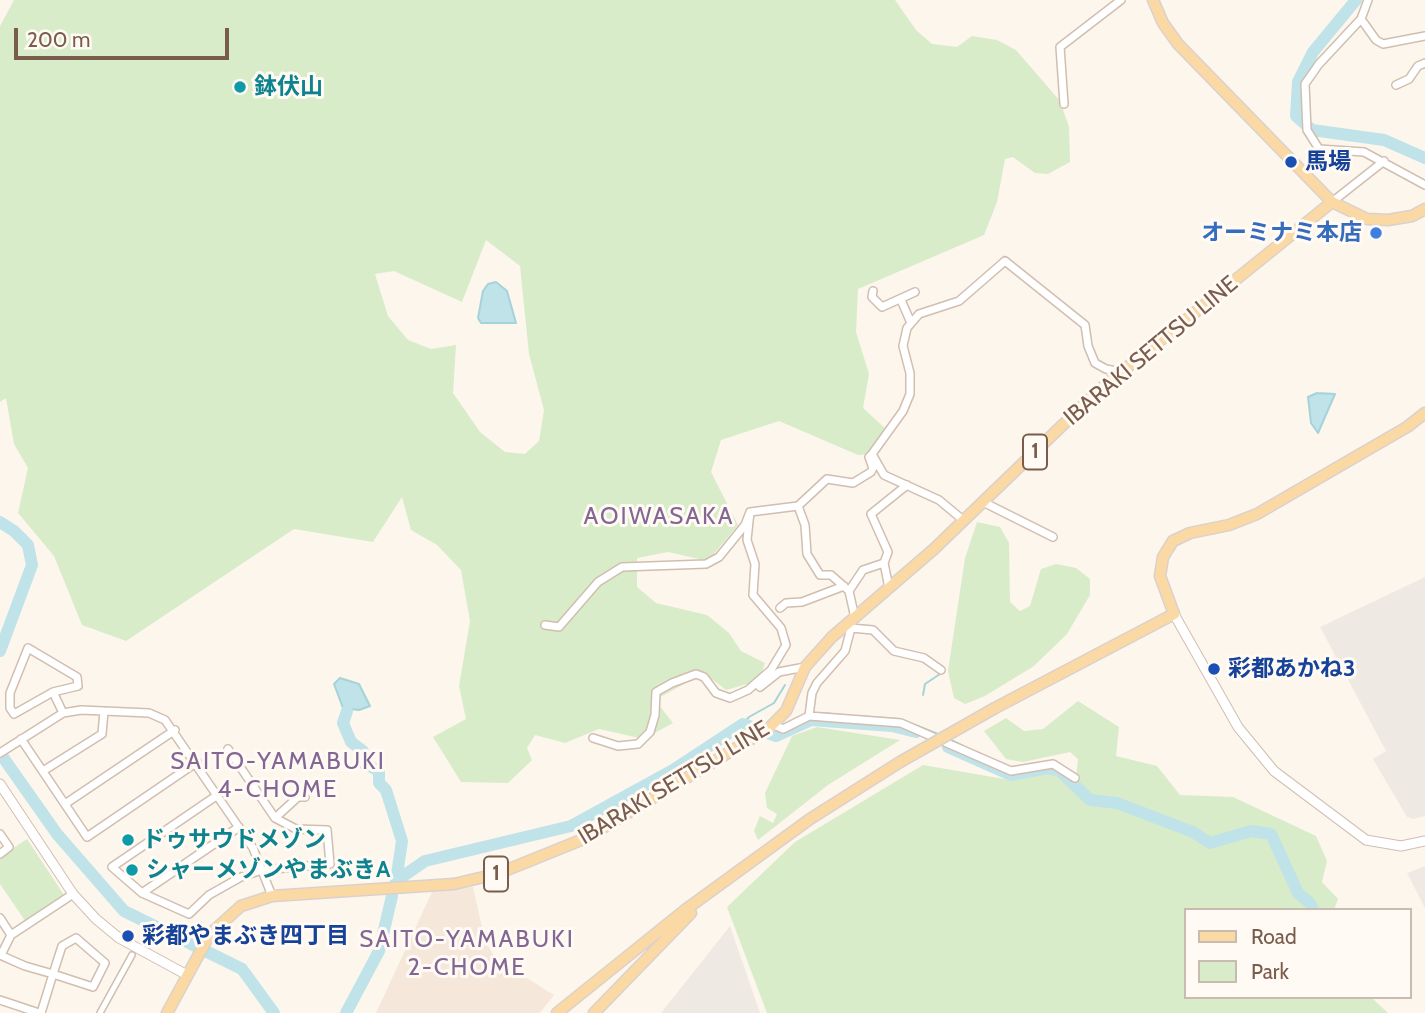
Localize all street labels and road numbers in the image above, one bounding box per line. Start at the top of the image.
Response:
street label: IBARAKI SETTSU LINE [1059,270,1243,432]
road number: 1 [1023,434,1047,470]
street label: IBARAKI SETTSU LINE [573,715,775,851]
road number: 1 [484,856,508,892]

